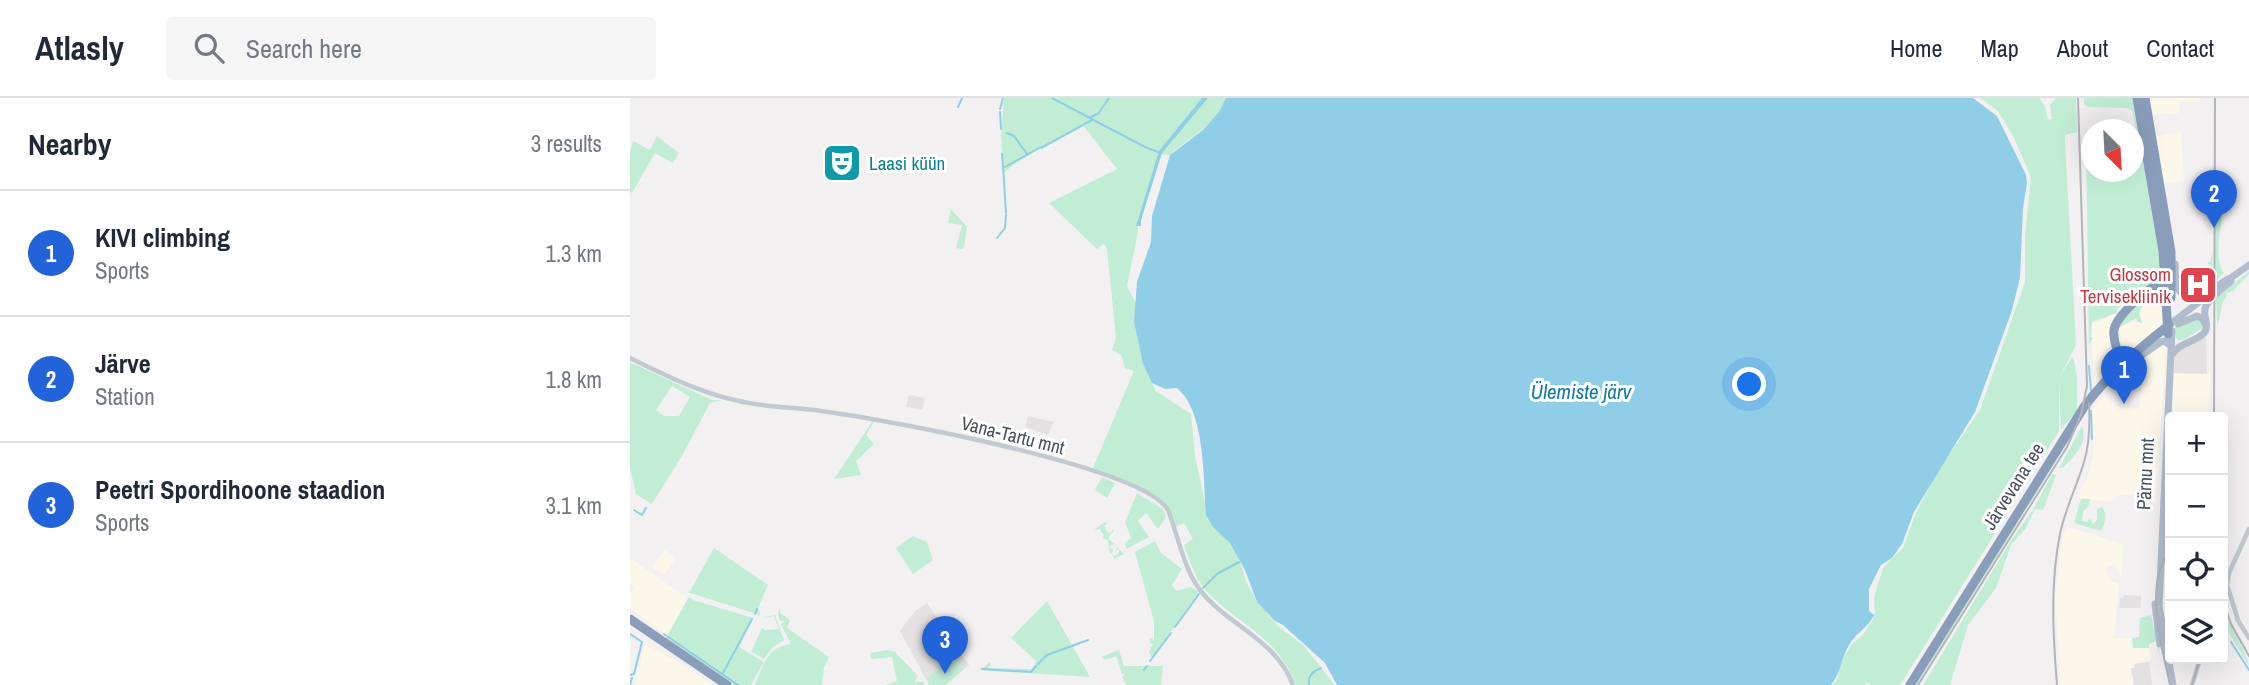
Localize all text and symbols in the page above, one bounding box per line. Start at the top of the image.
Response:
search box [166,17,656,80]
text: Atlasly [35,26,124,70]
icon: search [190,29,228,67]
text: Search here [246,31,362,66]
text: Home [1890,32,1942,64]
text: Map [1980,32,2019,64]
text: About [2057,32,2108,64]
text: Contact [2146,32,2214,64]
north arrow [2081,119,2144,182]
text: Nearby [28,124,111,164]
text: 3 results [531,128,602,159]
theatre icon: Laasi küün [821,142,863,184]
place label: Laasi küün [869,150,945,176]
pin: 2 [2191,170,2237,228]
text: KIVI climbing [95,220,230,255]
text: 1 [46,238,56,269]
text: 1.3 km [545,238,602,269]
text: Sports [95,255,150,286]
place label: Glossom Tervisekliinik [2080,261,2171,309]
hospital icon: Glossom Tervisekliinik [2177,264,2219,306]
text: Järve [95,346,151,381]
pin: 1 [2101,346,2147,404]
text: 2 [46,364,56,395]
text: 1.8 km [545,364,602,395]
your location [1732,367,1766,401]
water label: Ülemiste järv [1531,377,1633,406]
text: Station [95,381,155,412]
street label: Vana-Tartu mnt [959,410,1068,461]
map controls [2165,412,2228,664]
button: + [2165,412,2228,475]
street label: Pärnu mnt [2130,437,2160,511]
street label: Järvevana tee [1976,438,2050,534]
text: Peetri Spordihoone staadion [95,472,385,507]
button: − [2165,475,2228,538]
text: 3 [46,490,56,521]
text: 3.1 km [545,490,602,521]
text: Sports [95,507,150,538]
button: locate [2165,538,2228,601]
button: layers [2165,601,2228,664]
pin: 3 [922,616,968,674]

